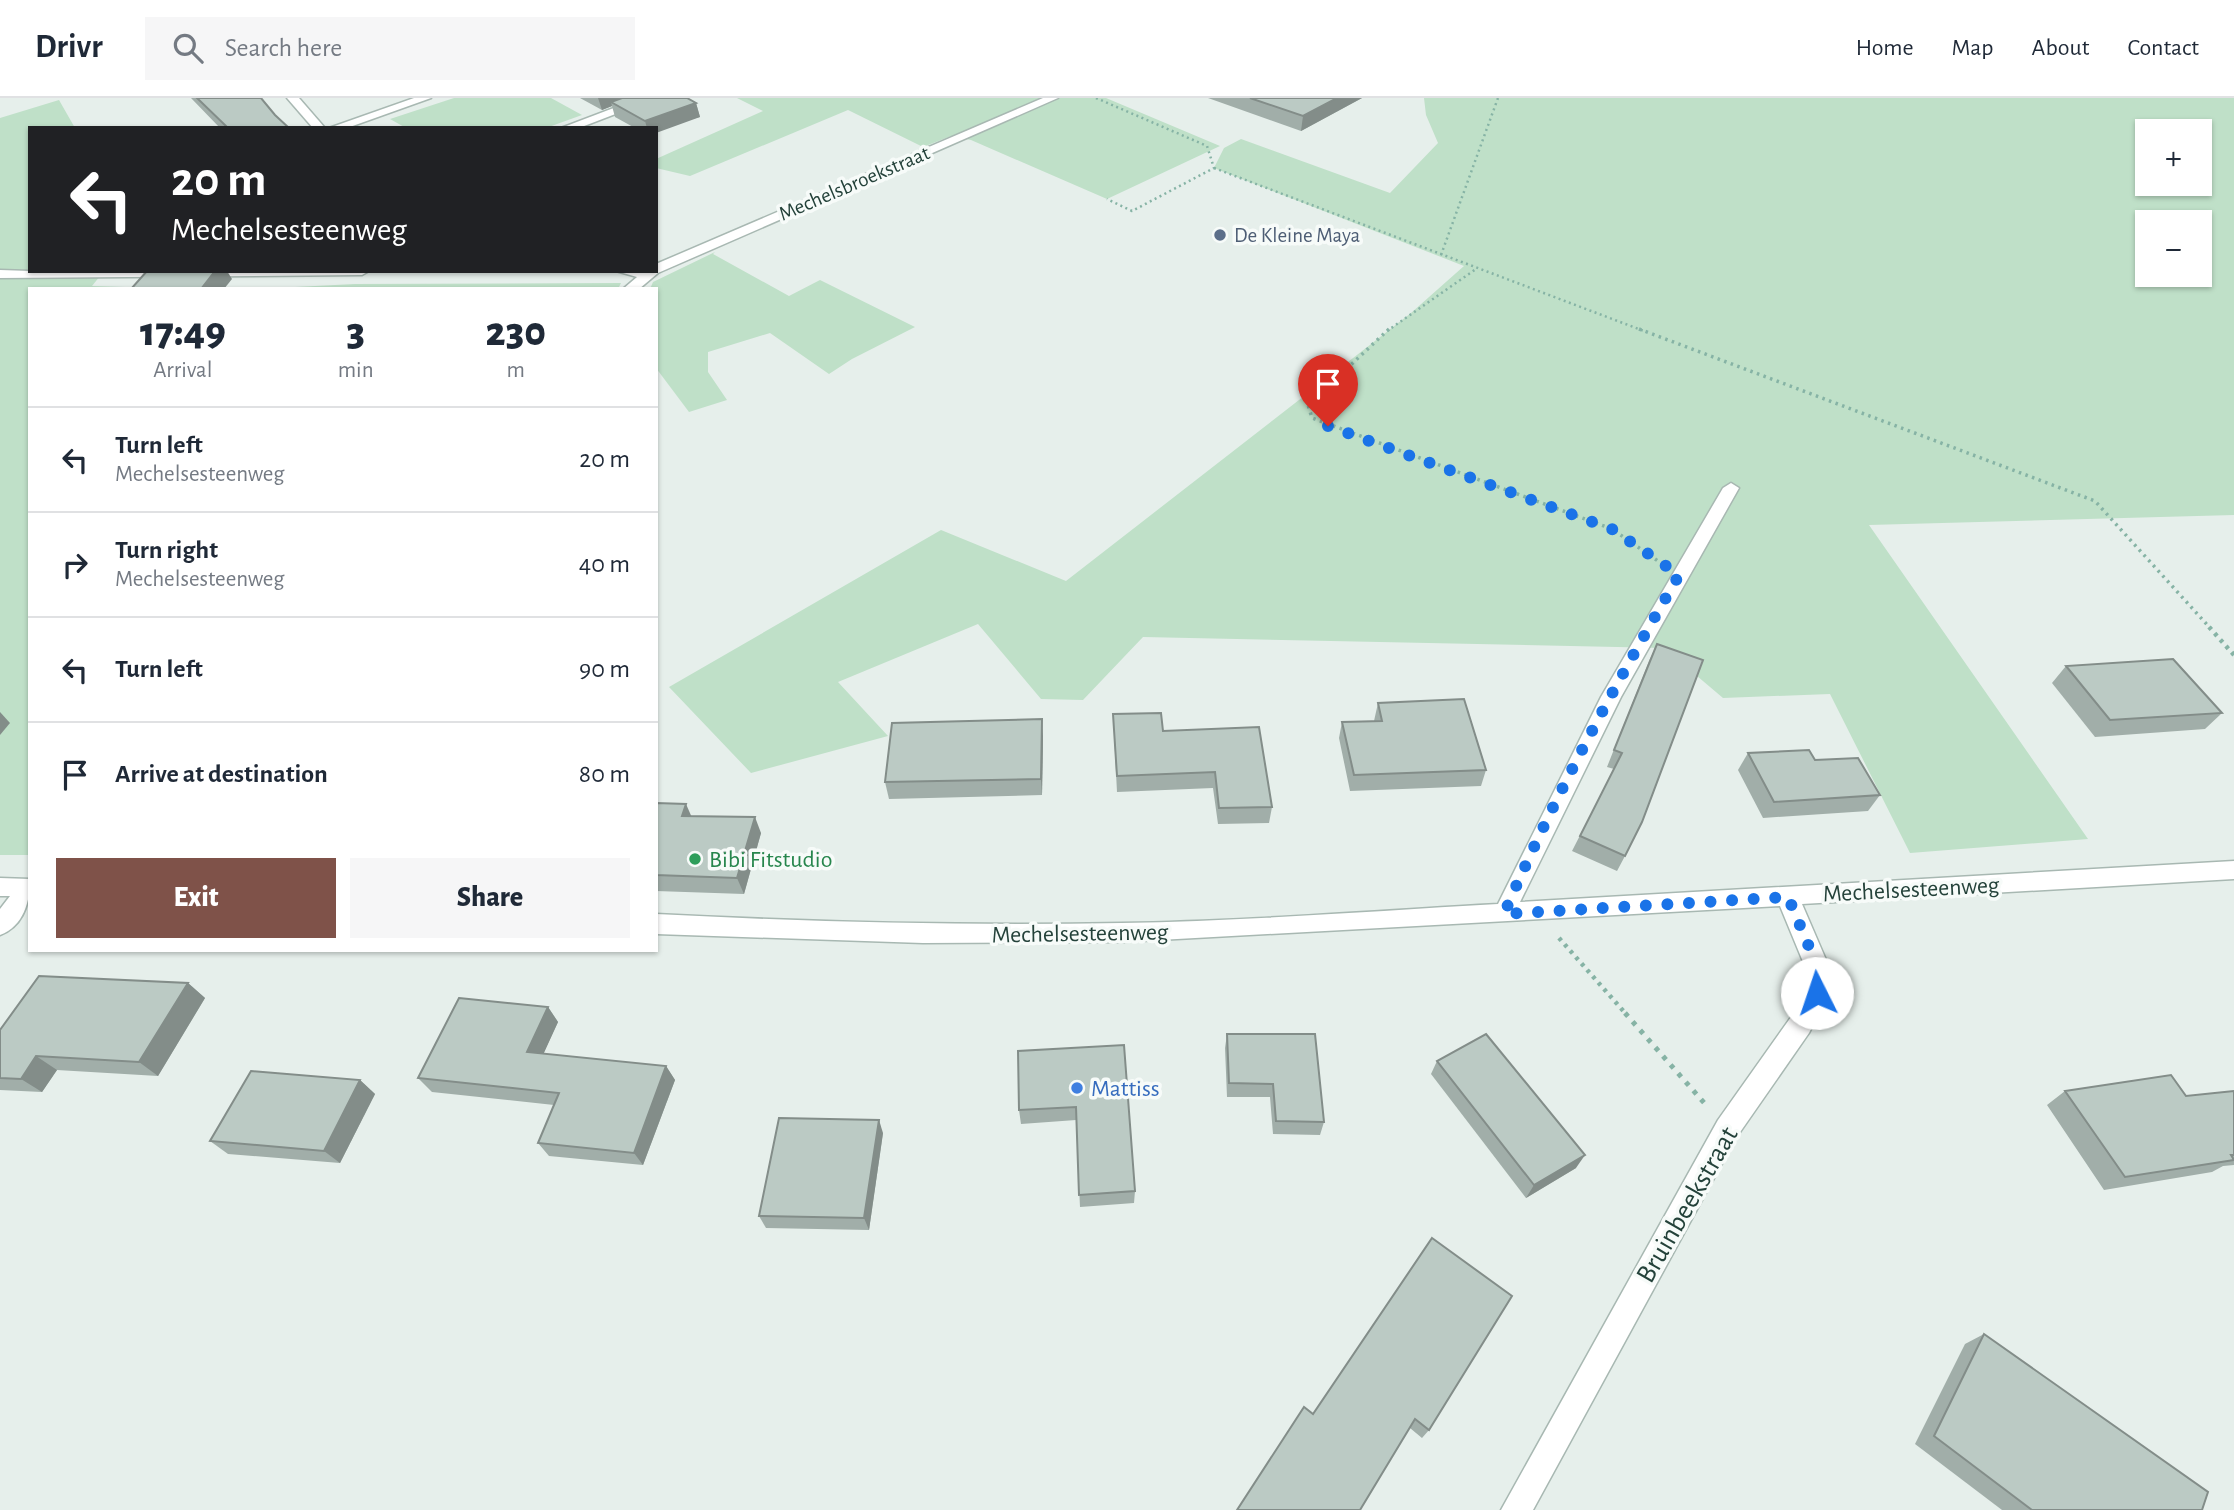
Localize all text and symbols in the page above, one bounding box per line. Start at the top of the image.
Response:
search box [145,17,635,80]
icon: search [169,29,207,67]
text: Drivr [35,31,103,64]
text: Search here [225,35,342,61]
text: Home [1856,36,1914,60]
text: Map [1952,36,1994,60]
text: About [2032,36,2089,60]
text: Contact [2127,36,2199,60]
map controls [2135,119,2212,287]
button: + [2135,119,2212,196]
street label: Mechelsbroekstraat [776,142,933,225]
icon: left [56,154,147,245]
text: 20 m [171,156,267,205]
button: − [2135,210,2212,287]
text: Mechelsesteenweg [171,214,407,246]
place label: De Kleine Maya [1234,225,1361,246]
marker: De Kleine Maya [1212,227,1228,243]
text: 17:49 [140,311,226,353]
text: 3 [346,311,365,353]
text: 230 [486,311,546,353]
pin [1298,354,1358,426]
text: Arrival [153,359,212,382]
text: min [338,359,374,382]
text: m [507,359,525,382]
icon: arrive [1309,365,1347,403]
text: Turn left [115,432,203,458]
icon: left [56,441,94,479]
text: 20 m [579,446,630,472]
text: Mechelsesteenweg [115,463,284,486]
text: Turn right [115,537,218,563]
icon: right [56,546,94,584]
text: 40 m [579,551,630,577]
text: Mechelsesteenweg [115,568,284,591]
icon: left [56,651,94,689]
text: Turn left [115,656,203,682]
text: 90 m [579,656,630,682]
icon: arrive [56,756,94,794]
text: Arrive at destination [115,761,328,787]
text: 80 m [579,761,630,787]
place label: Bibi Fitstudio [709,848,832,872]
marker: Bibi Fitstudio [687,851,703,867]
button: Exit [56,858,336,938]
button: Share [350,858,630,938]
street label: Mechelsesteenweg [1822,873,2000,907]
street label: Mechelsesteenweg [991,920,1169,948]
position arrow [1780,956,1854,1030]
place label: Mattiss [1091,1077,1160,1101]
marker: Mattiss [1069,1080,1085,1096]
street label: Bruinbeekstraat [1632,1122,1744,1288]

